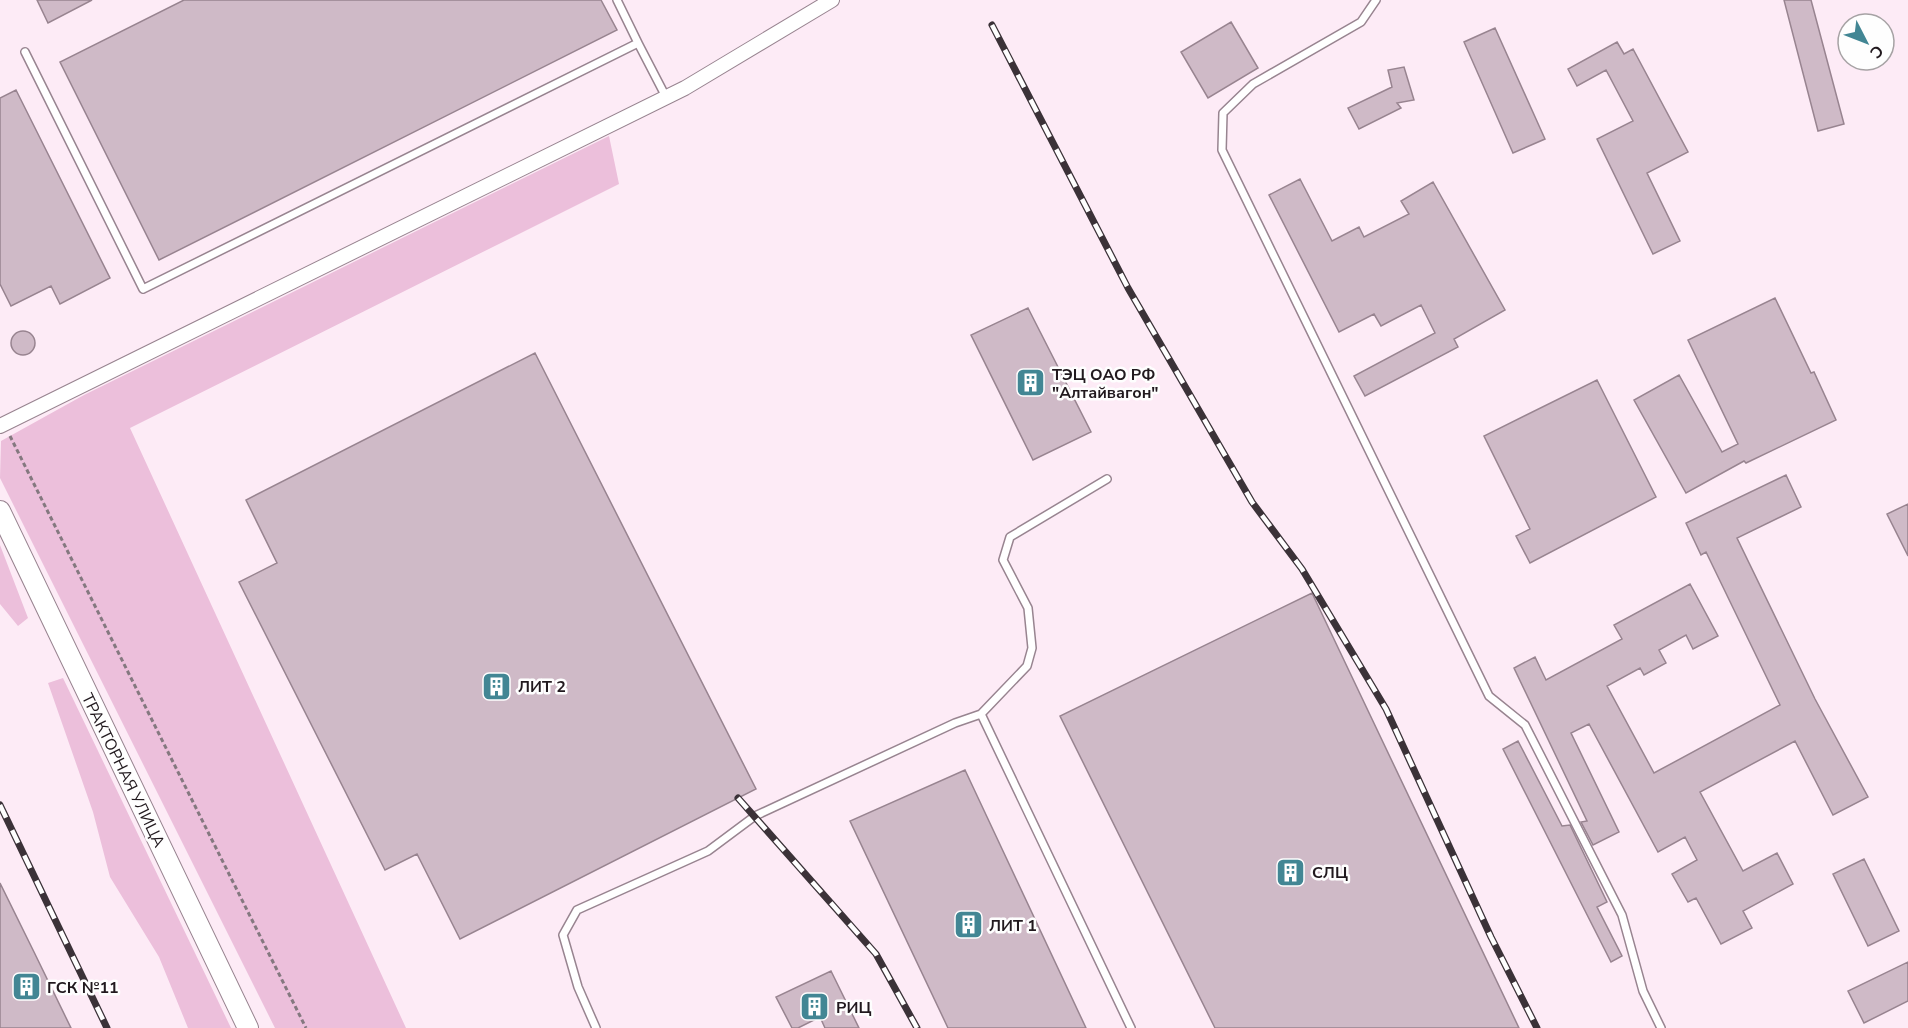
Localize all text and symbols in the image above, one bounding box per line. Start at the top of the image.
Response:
north arrow [1836,12,1896,72]
text: С [1865,40,1888,63]
place label: ТЭЦ ОАО РФ "Алтайвагон" [1052,364,1159,404]
building icon: ТЭЦ ОАО РФ "Алтайвагон" [1015,367,1047,399]
building icon: ЛИТ 2 [481,670,513,702]
place label: ЛИТ 2 [518,676,566,698]
street label: ТРАКТОРНАЯ УЛИЦА [76,690,170,851]
building icon: СЛЦ [1275,856,1307,888]
place label: СЛЦ [1312,862,1348,884]
building icon: ЛИТ 1 [952,909,984,941]
place label: ЛИТ 1 [989,915,1037,937]
building icon: ГСК №11 [10,971,42,1003]
place label: ГСК №11 [47,977,119,999]
building icon: РИЦ [799,991,831,1023]
place label: РИЦ [836,997,871,1019]

